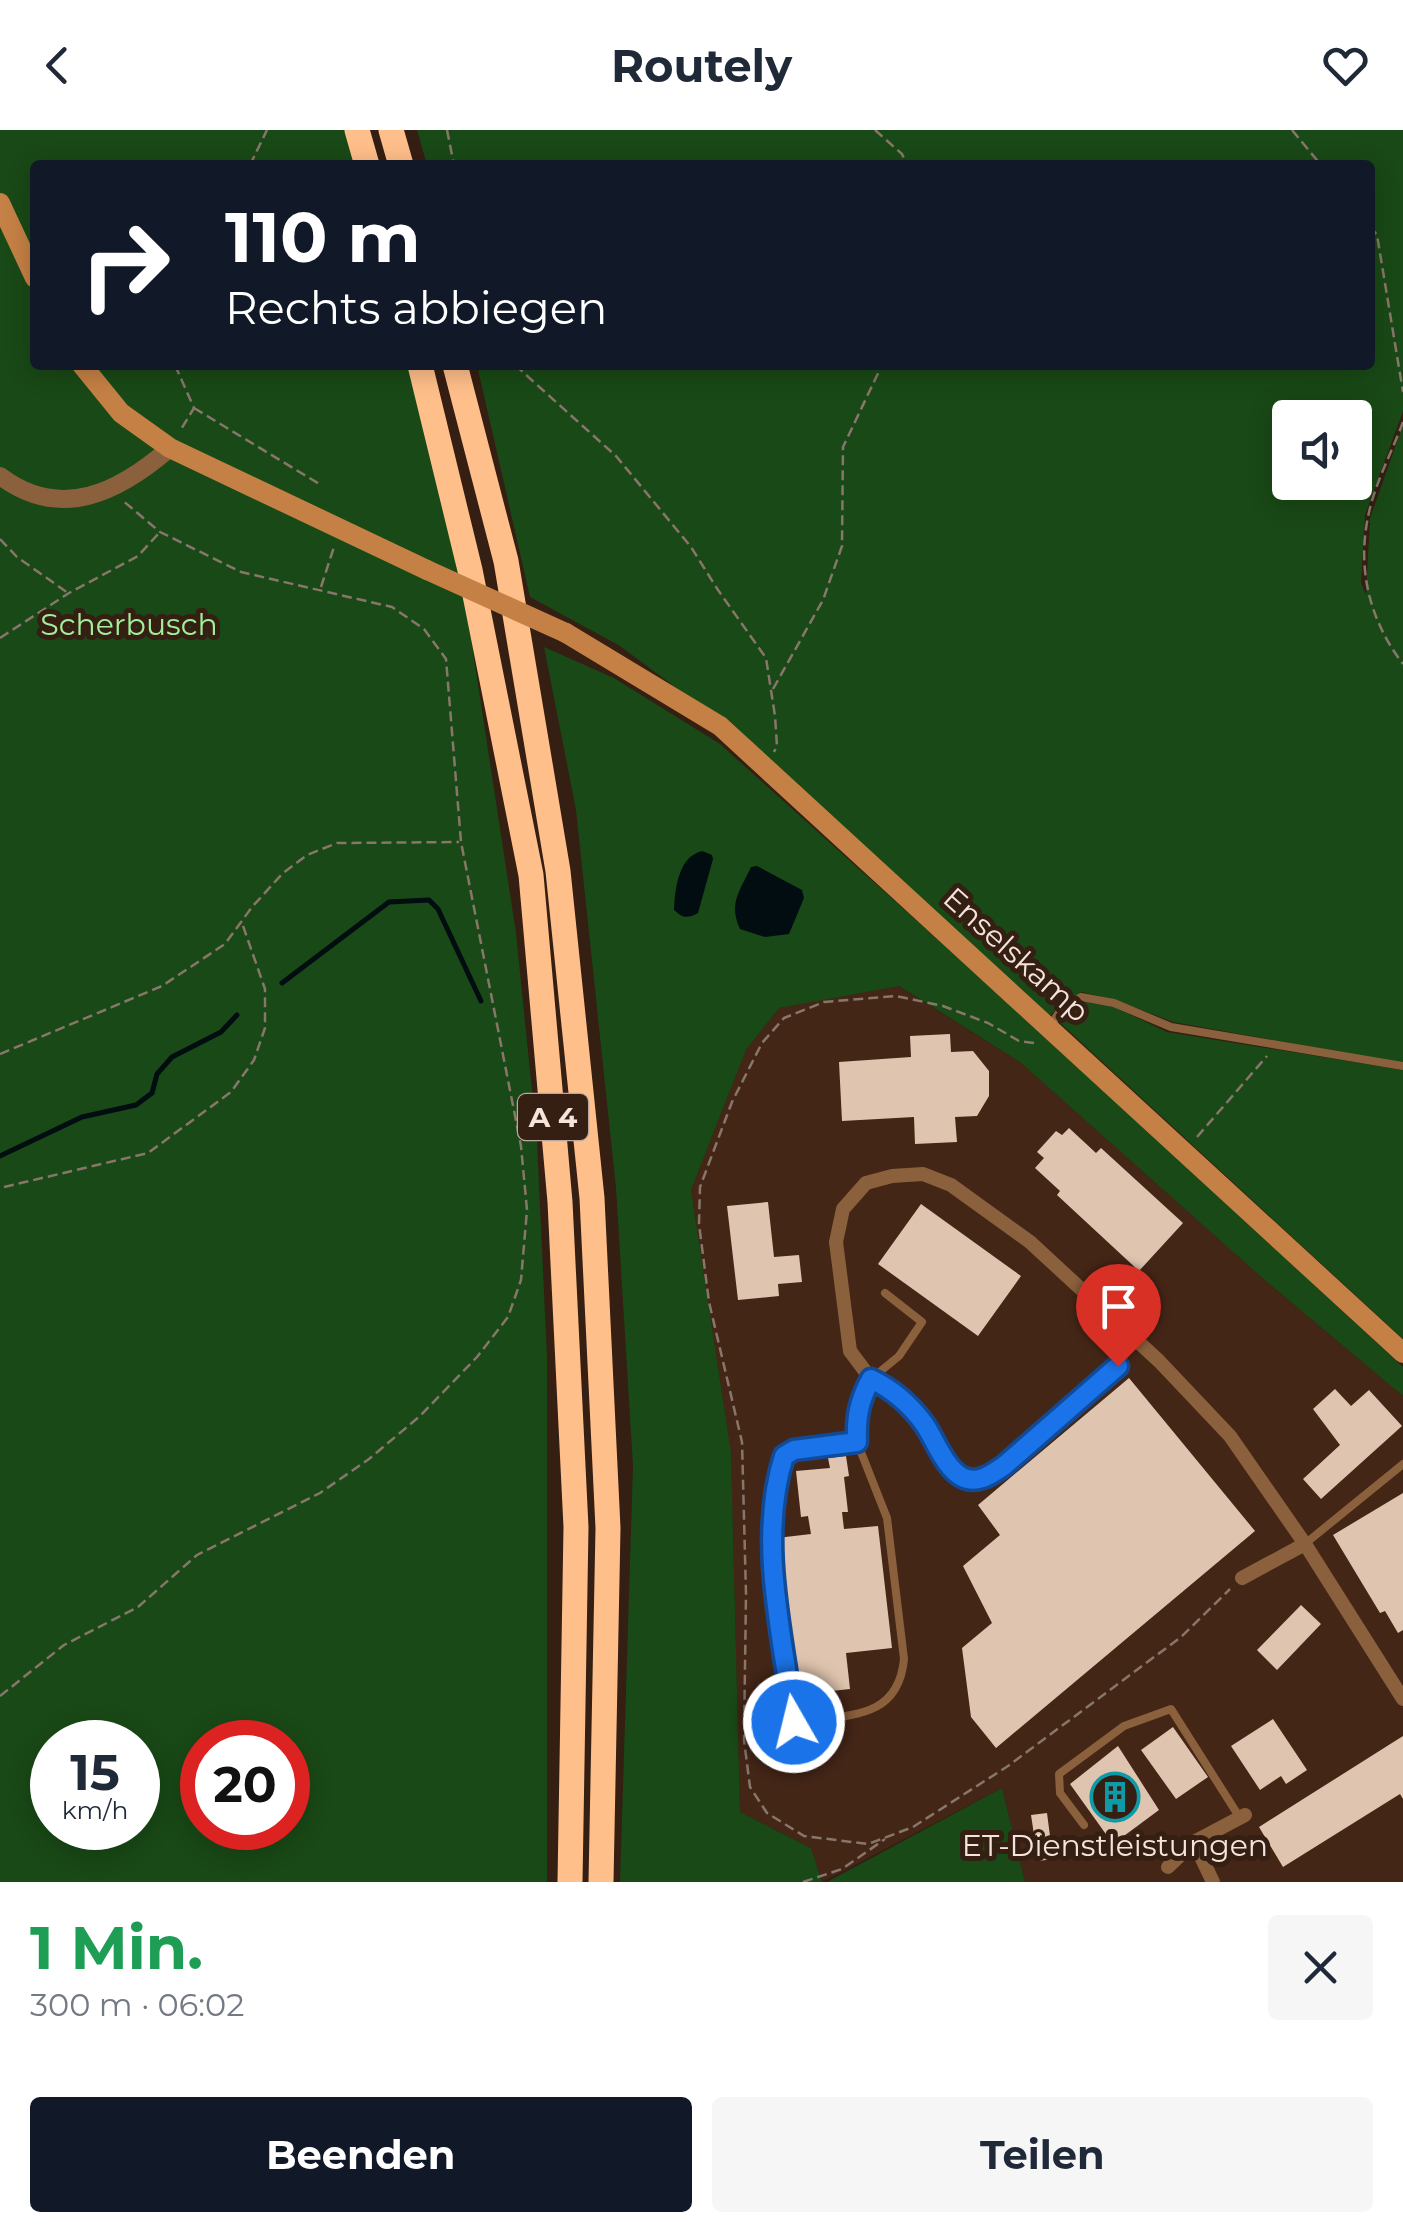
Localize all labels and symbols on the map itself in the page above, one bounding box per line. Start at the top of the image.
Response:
park label: Scherbusch [40,606,218,643]
street label: Enselskamp [936,880,1097,1030]
road number: A 4 [518,1094,588,1140]
pin [1076,1264,1161,1367]
position arrow [742,1670,846,1774]
speed limit sign: 20 [180,1720,310,1850]
building icon: ET-Dienstleistungen [1089,1771,1141,1823]
place label: ET-Dienstleistungen [962,1827,1268,1864]

